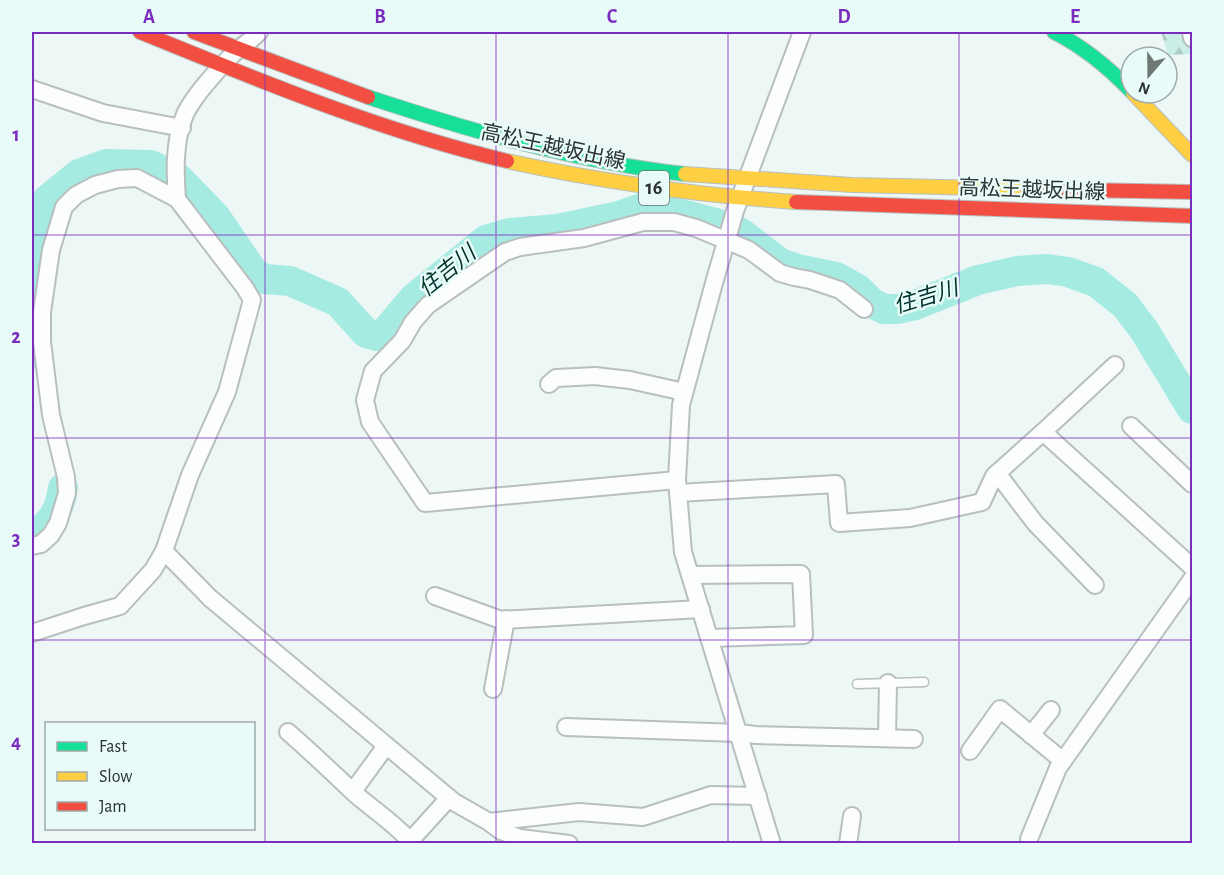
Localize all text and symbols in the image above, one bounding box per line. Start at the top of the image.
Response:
text: A [143,7,155,27]
text: B [374,7,386,27]
text: C [607,7,618,27]
text: D [837,7,851,27]
text: E [1070,7,1080,27]
north arrow [1119,45,1179,105]
text: N [1136,79,1152,98]
street label: 高松王越坂出線 [479,120,627,173]
text: 1 [12,125,20,145]
road number: 16 [639,171,669,205]
street label: 高松王越坂出線 [958,176,1106,203]
water label: 住吉川 [414,240,481,300]
water label: 住吉川 [891,275,963,317]
text: 2 [11,327,21,347]
text: 3 [12,529,20,549]
legend [45,722,255,830]
text: 4 [11,732,21,752]
text: Fast [99,738,127,756]
text: Slow [99,768,132,786]
text: Jam [99,798,127,816]

